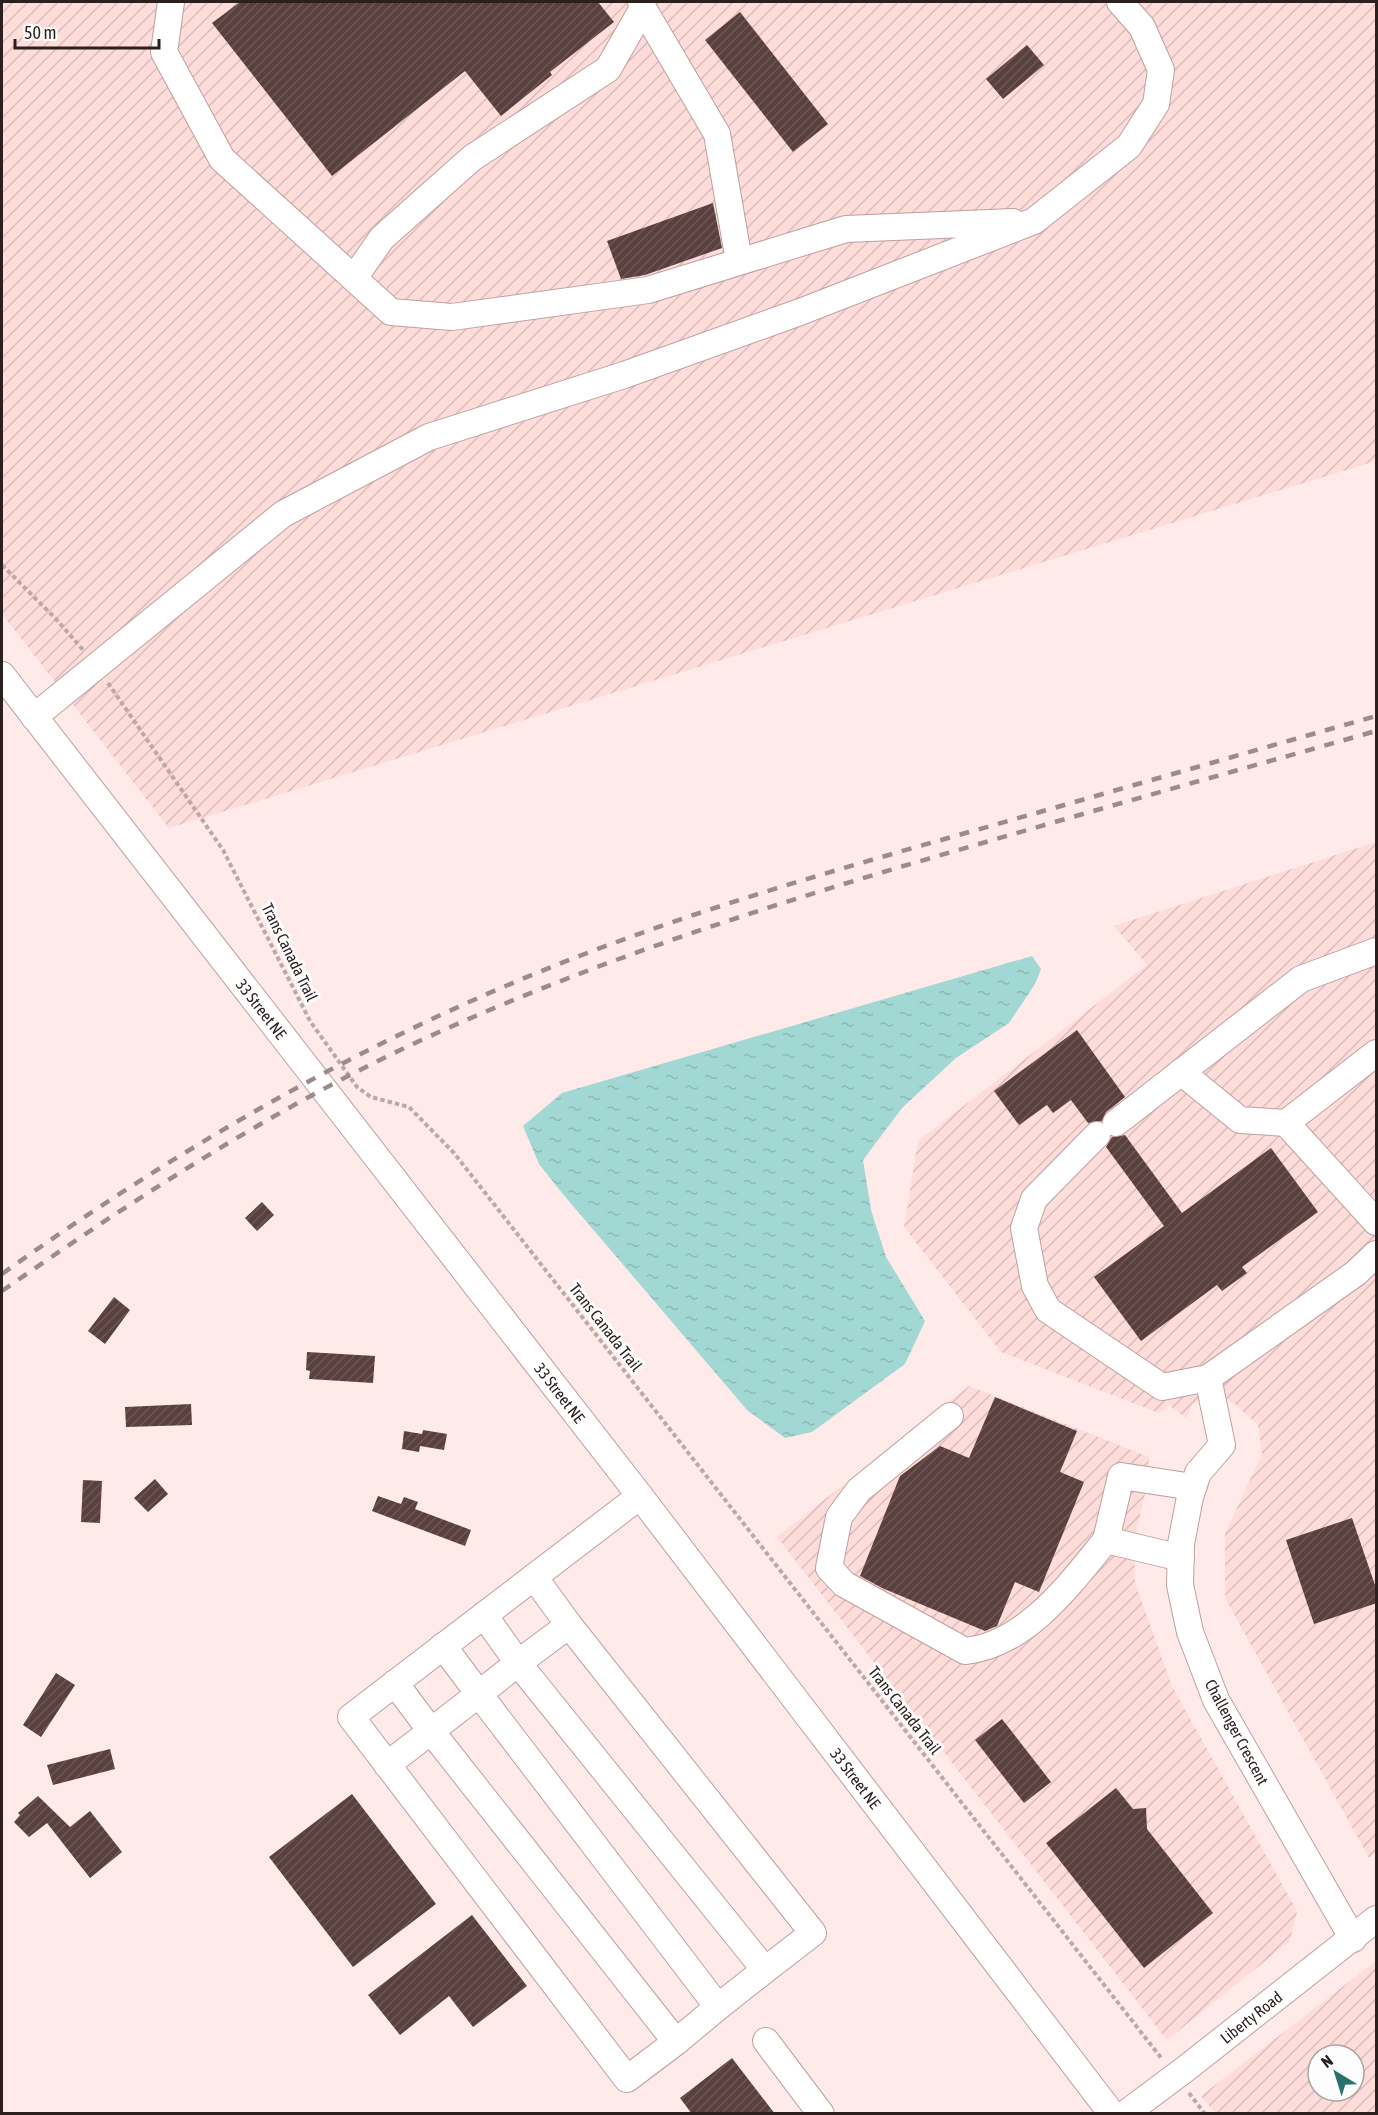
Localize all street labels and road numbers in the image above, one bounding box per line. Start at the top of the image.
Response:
street label: Trans Canada Trail [259,900,322,1004]
street label: 33 Street NE [233,975,291,1043]
street label: Trans Canada Trail [566,1280,646,1375]
street label: 33 Street NE [531,1359,589,1426]
street label: Trans Canada Trail [865,1663,945,1758]
street label: Challenger Crescent [1201,1676,1273,1789]
street label: 33 Street NE [827,1745,884,1812]
street label: Liberty Road [1217,1987,1286,2047]

